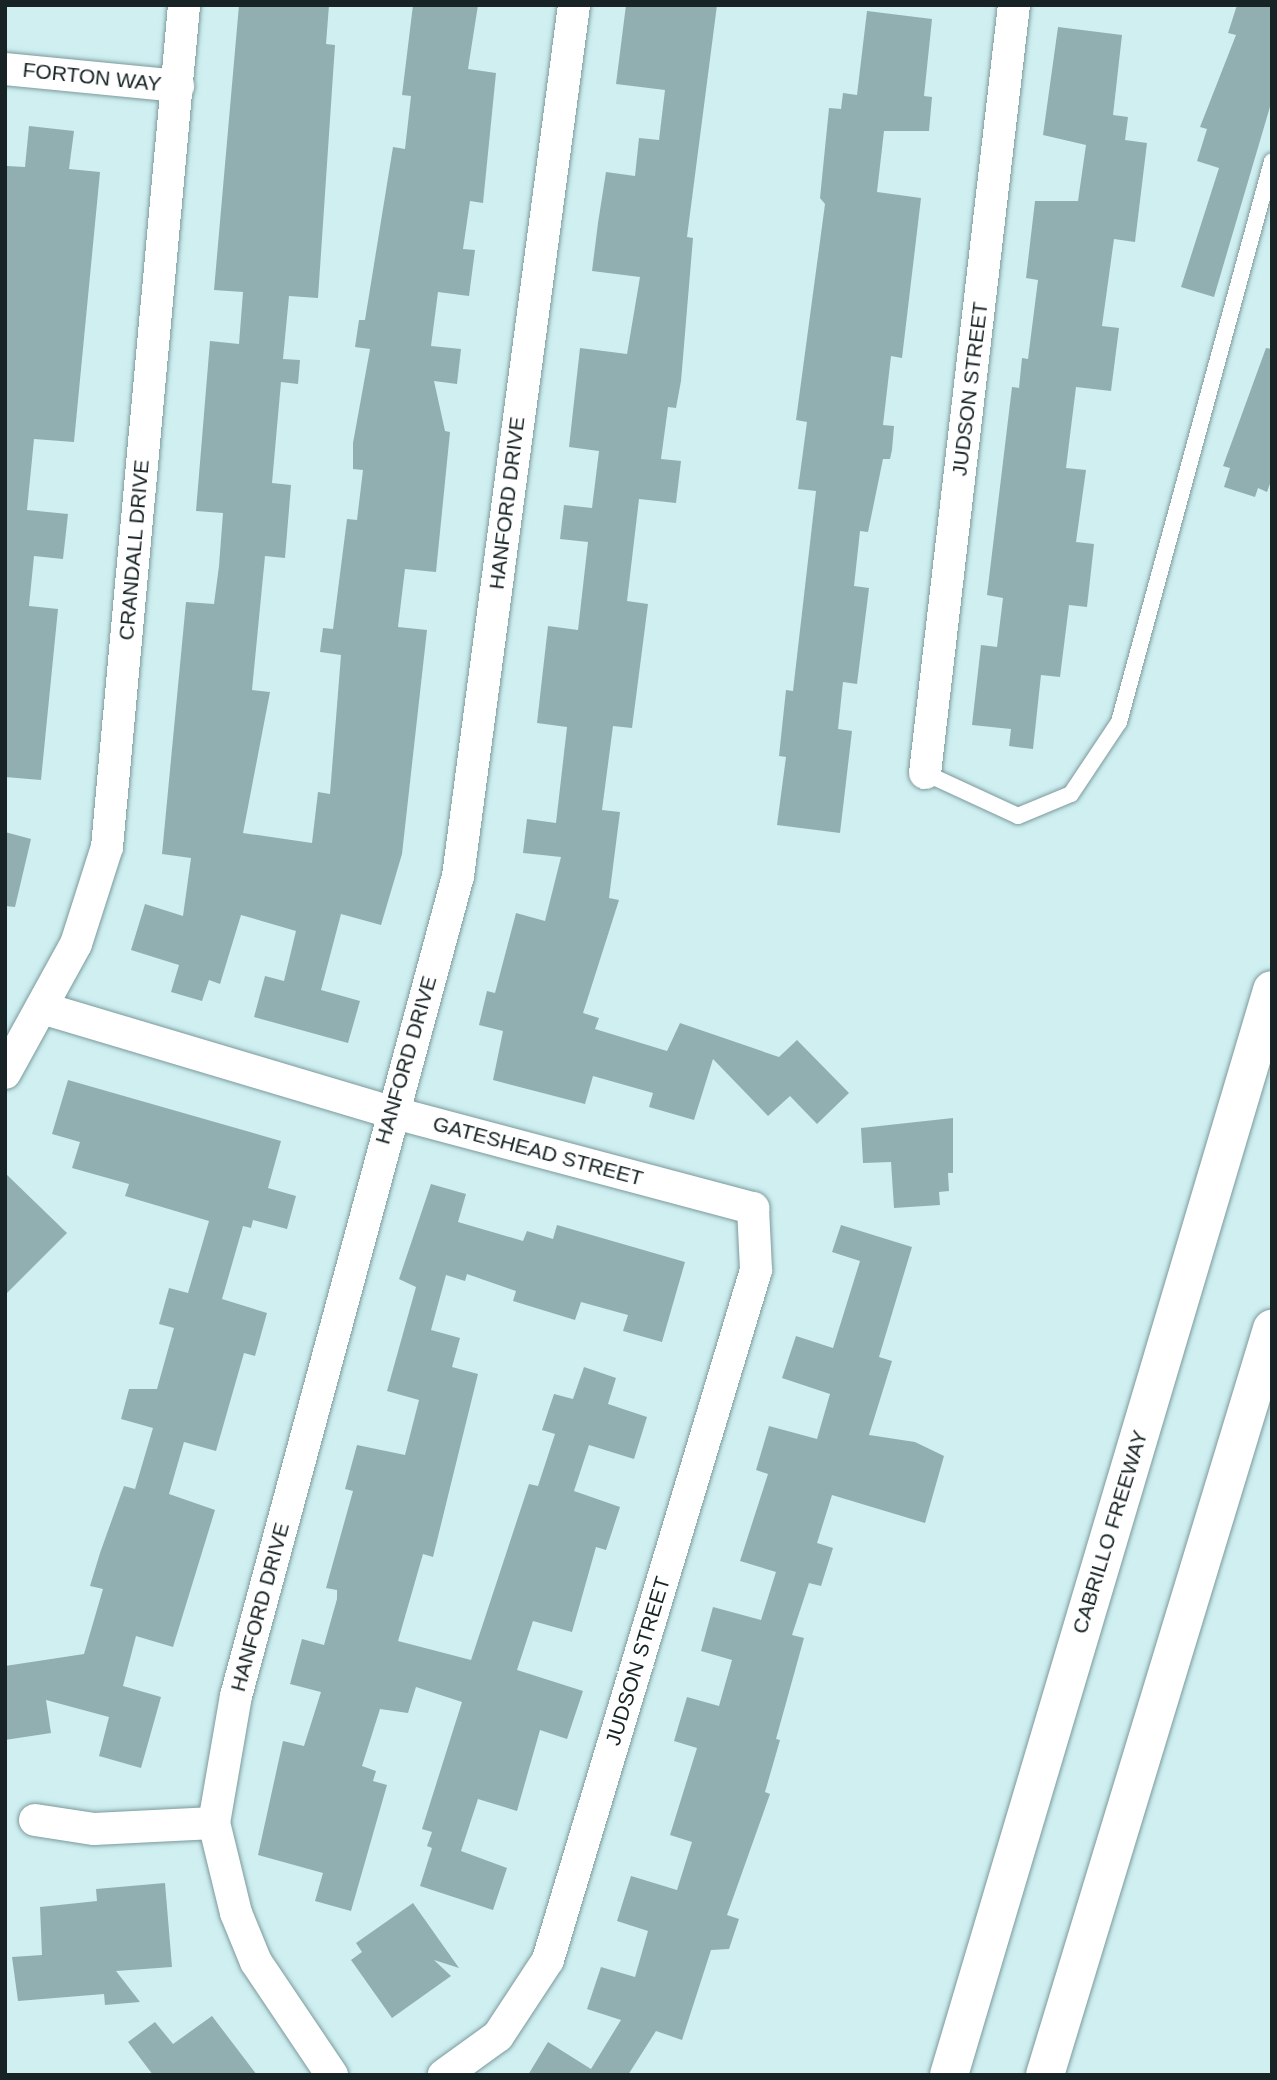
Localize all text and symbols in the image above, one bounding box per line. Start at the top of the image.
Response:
street label: FORTON WAY [21,57,163,97]
street label: JUDSON STREET [947,301,993,477]
street label: HANFORD DRIVE [484,415,530,591]
street label: CRANDALL DRIVE [114,458,154,642]
street label: HANFORD DRIVE [370,973,442,1147]
street label: GATESHEAD STREET [430,1111,646,1191]
street label: CABRILLO FREEWAY [1067,1427,1153,1637]
street label: HANFORD DRIVE [225,1520,295,1694]
street label: JUDSON STREET [600,1574,676,1748]

